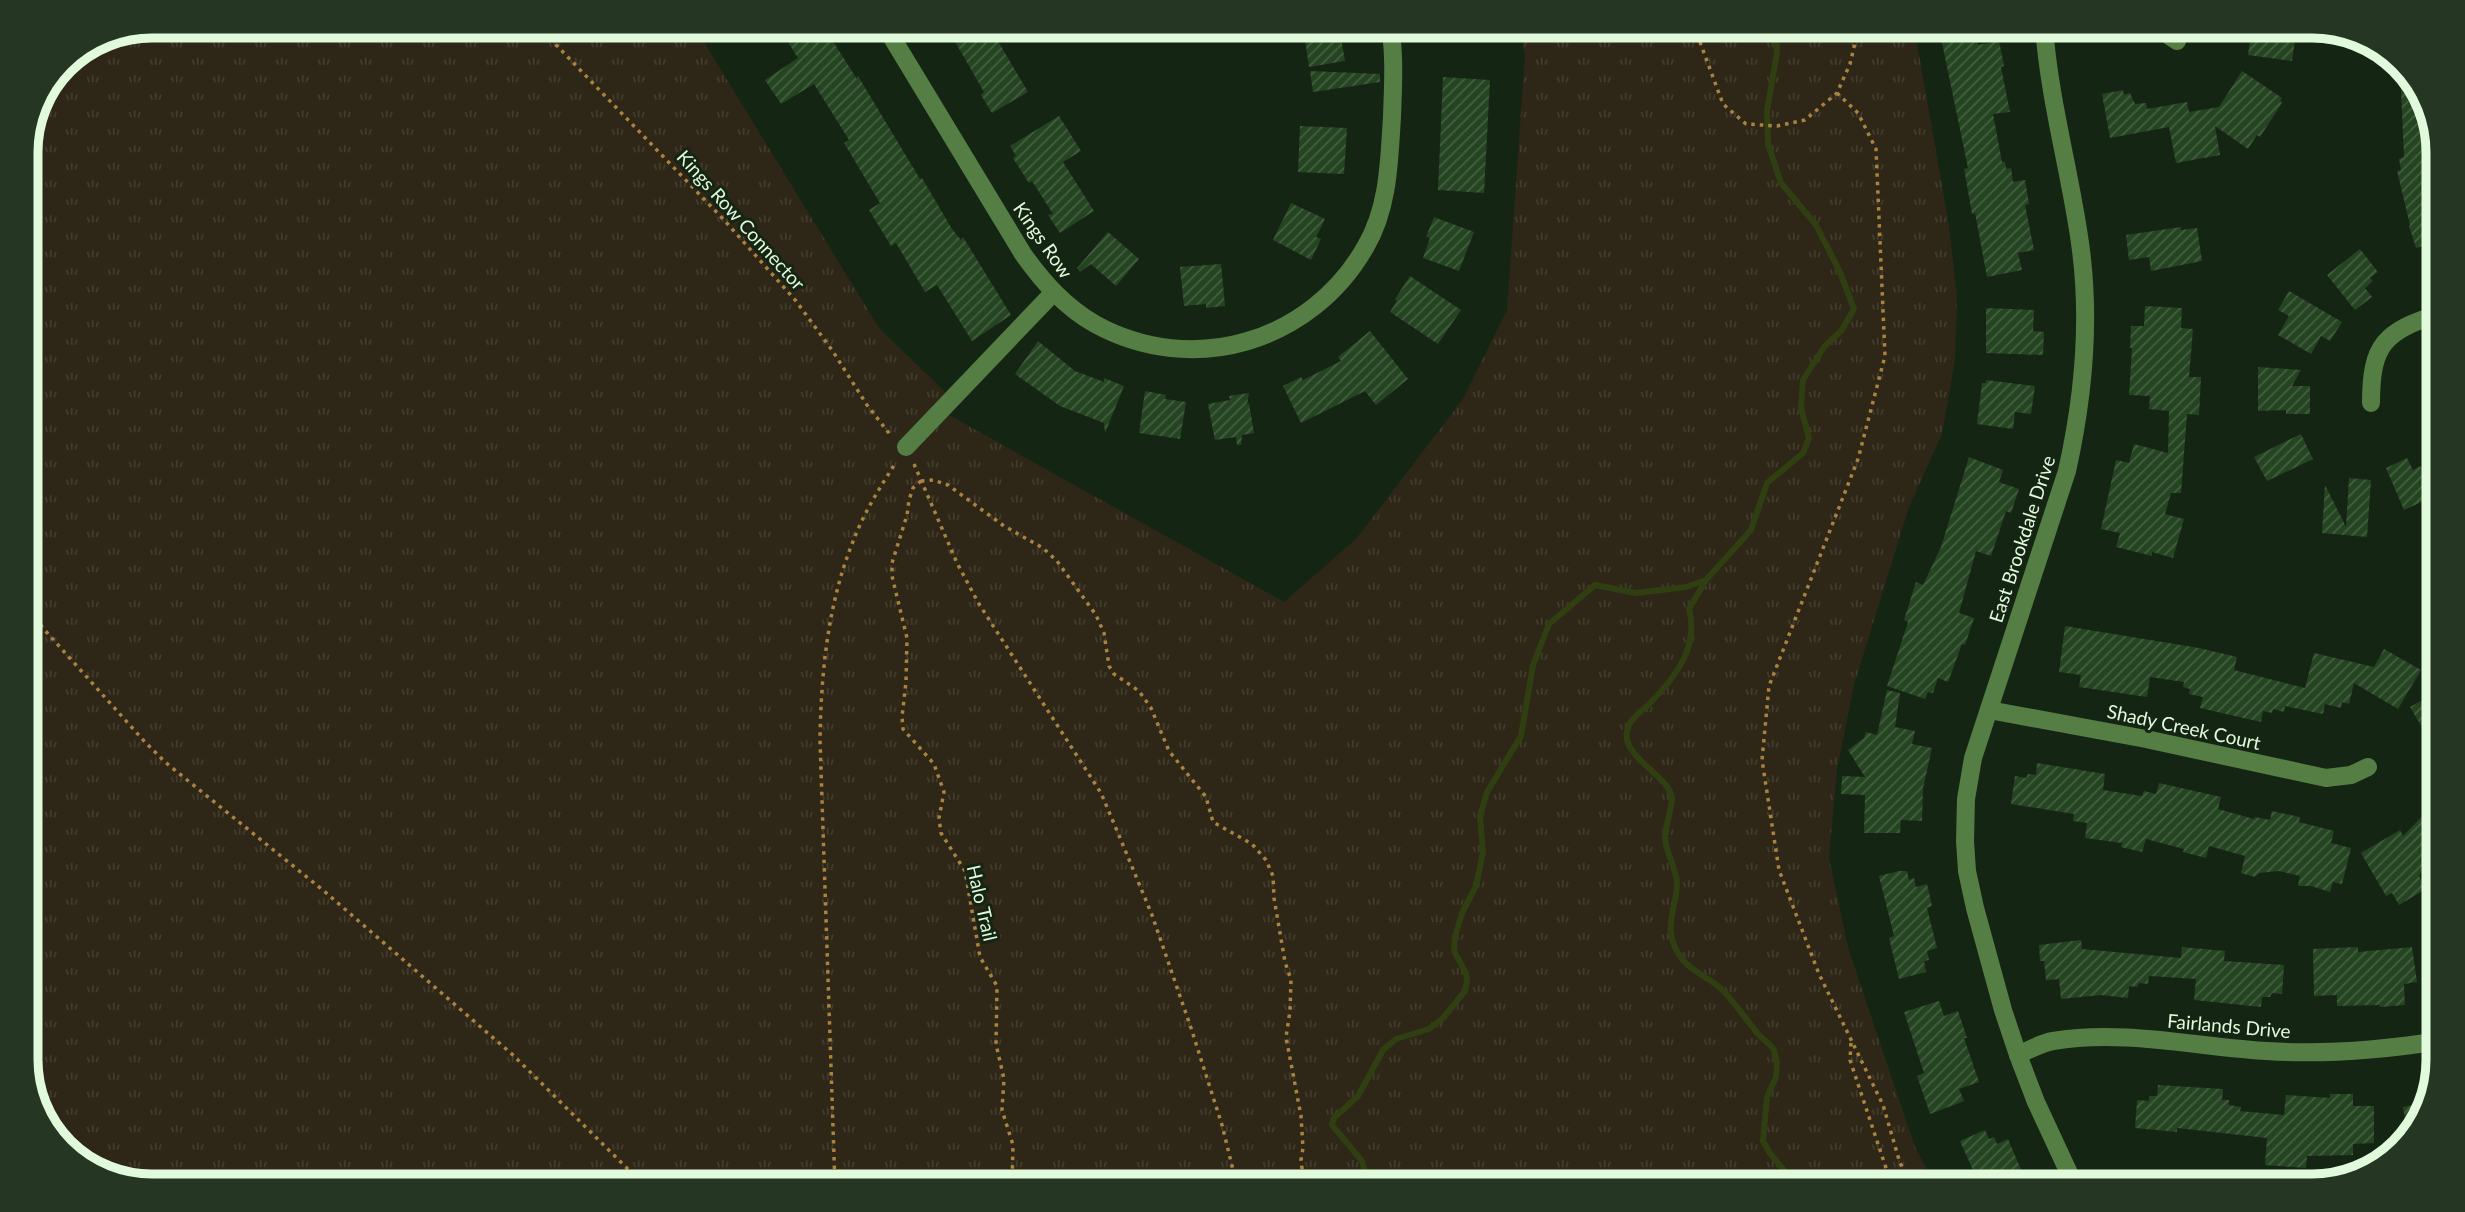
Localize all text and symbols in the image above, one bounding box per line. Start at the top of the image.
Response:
street label: Kings Row Connector [673,145,810,294]
street label: Kings Row [1009,197,1078,282]
street label: East Brookdale Drive [1984,452,2059,625]
street label: Shady Creek Court [2105,699,2263,754]
street label: Halo Trail [963,862,1002,943]
street label: Fairlands Drive [2166,1009,2292,1042]

